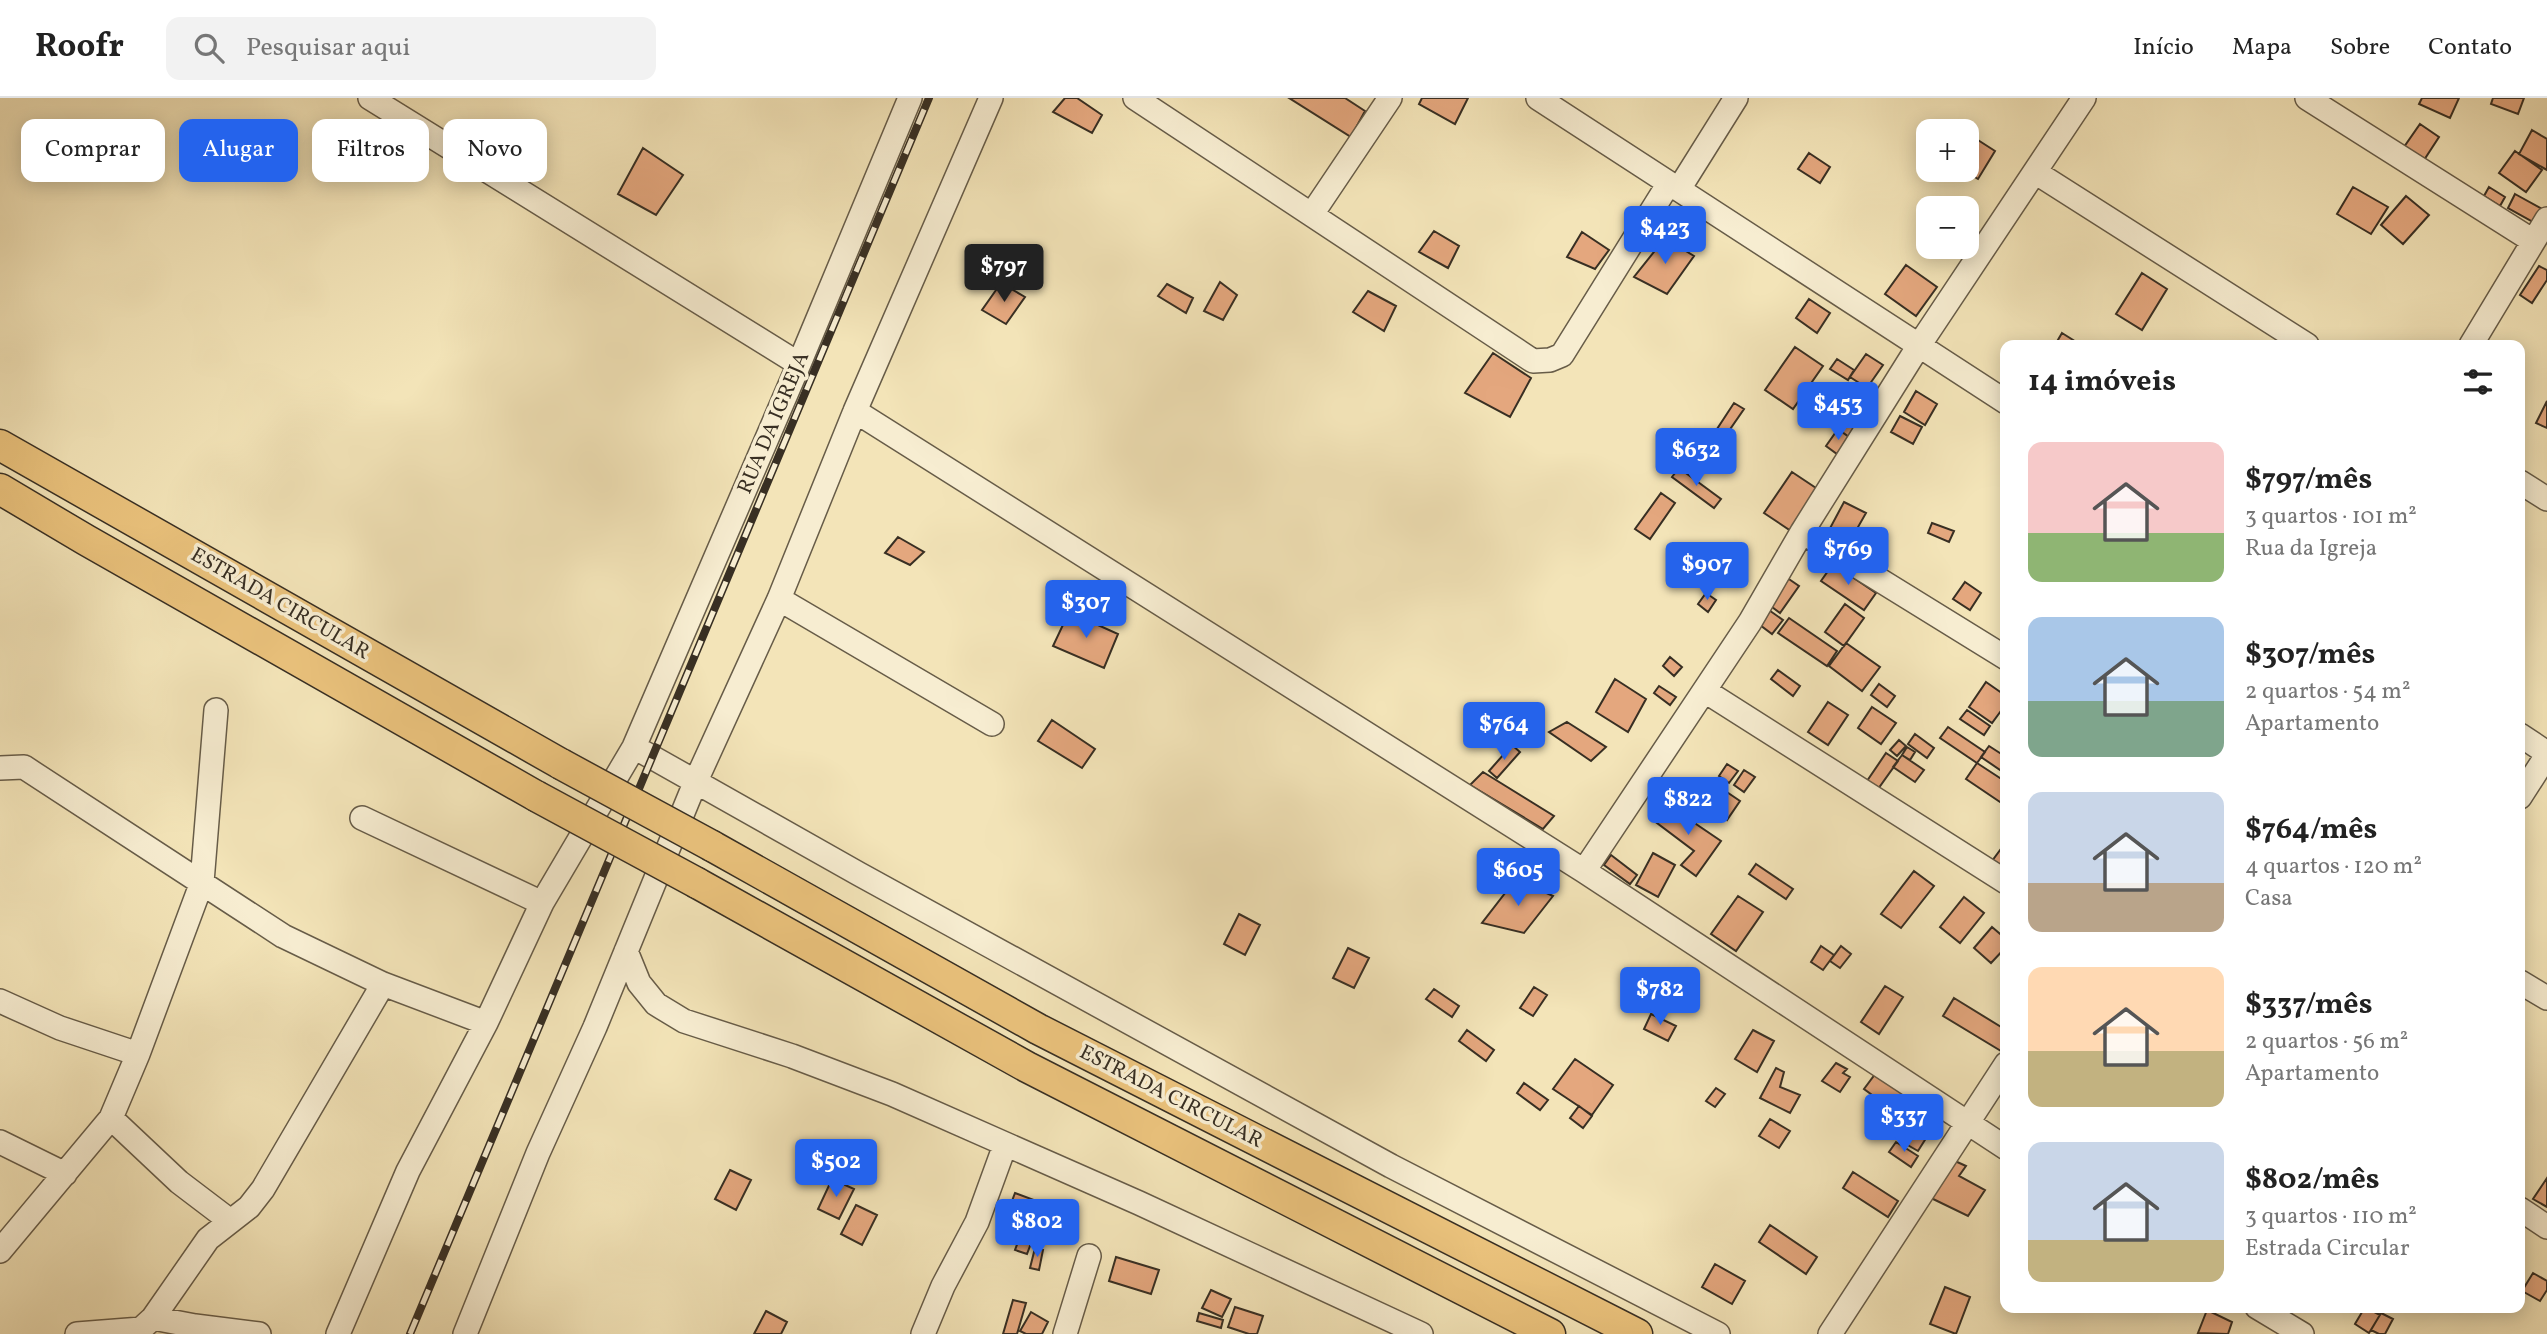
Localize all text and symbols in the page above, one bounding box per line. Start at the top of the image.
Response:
search box [166,17,656,80]
text: Roofr [35,25,124,71]
icon: search [190,29,228,67]
text: Pesquisar aqui [246,30,410,66]
text: Início [2133,31,2194,65]
text: Mapa [2232,31,2292,65]
text: Sobre [2330,31,2390,65]
text: Contato [2428,31,2512,65]
chip: Comprar [21,119,165,182]
chip: Alugar [179,119,298,182]
chip: Filtros [312,119,429,182]
chip: Novo [443,119,547,182]
map controls [1916,119,1979,259]
button: + [1916,119,1979,182]
button: − [1916,196,1979,259]
pin: $423 [1624,206,1706,266]
text: $423 [1640,213,1690,245]
pin: $797 [963,244,1045,304]
text: $797 [980,251,1028,283]
street label: RUA DA IGREJA [731,347,817,499]
text: 14 imóveis [2028,361,2176,403]
icon: filters [2459,363,2497,401]
pin: $453 [1797,382,1879,442]
text: $453 [1813,389,1863,421]
pin: $632 [1655,428,1737,488]
text: $632 [1671,435,1721,467]
text: $797/mês [2245,459,2372,501]
icon: home [2084,470,2168,554]
text: 3 quartos · 101 m² [2245,501,2417,533]
pin: $769 [1807,528,1889,587]
text: Rua da Igreja [2245,533,2377,565]
text: $769 [1824,534,1872,566]
street label: ESTRADA CIRCULAR [185,541,375,667]
pin: $907 [1666,542,1748,602]
text: $907 [1682,549,1732,581]
pin: $307 [1045,580,1127,640]
text: $307 [1061,587,1111,619]
text: $307/mês [2245,634,2375,676]
icon: home [2084,645,2168,729]
text: 2 quartos · 54 m² [2245,676,2410,708]
pin: $764 [1463,702,1545,762]
text: Apartamento [2245,708,2379,740]
text: $764 [1479,709,1529,741]
pin: $822 [1647,778,1729,837]
text: $822 [1663,784,1713,816]
text: $764/mês [2245,809,2377,851]
icon: home [2084,820,2168,904]
pin: $605 [1477,848,1559,908]
text: 4 quartos · 120 m² [2245,851,2422,883]
text: $605 [1493,855,1543,887]
text: Casa [2245,883,2293,915]
pin: $782 [1619,968,1701,1027]
text: $782 [1636,974,1684,1006]
text: $337/mês [2245,984,2373,1026]
icon: home [2084,995,2168,1079]
text: 2 quartos · 56 m² [2245,1026,2408,1058]
street label: ESTRADA CIRCULAR [1074,1038,1268,1156]
text: Apartamento [2245,1058,2379,1090]
pin: $337 [1863,1094,1945,1154]
text: $337 [1880,1101,1928,1133]
pin: $502 [795,1140,877,1199]
text: $502 [811,1146,861,1178]
text: $802/mês [2245,1159,2380,1201]
icon: home [2084,1170,2168,1254]
pin: $802 [996,1200,1078,1259]
text: 3 quartos · 110 m² [2245,1201,2417,1233]
text: $802 [1011,1206,1063,1238]
text: Estrada Circular [2245,1233,2410,1265]

